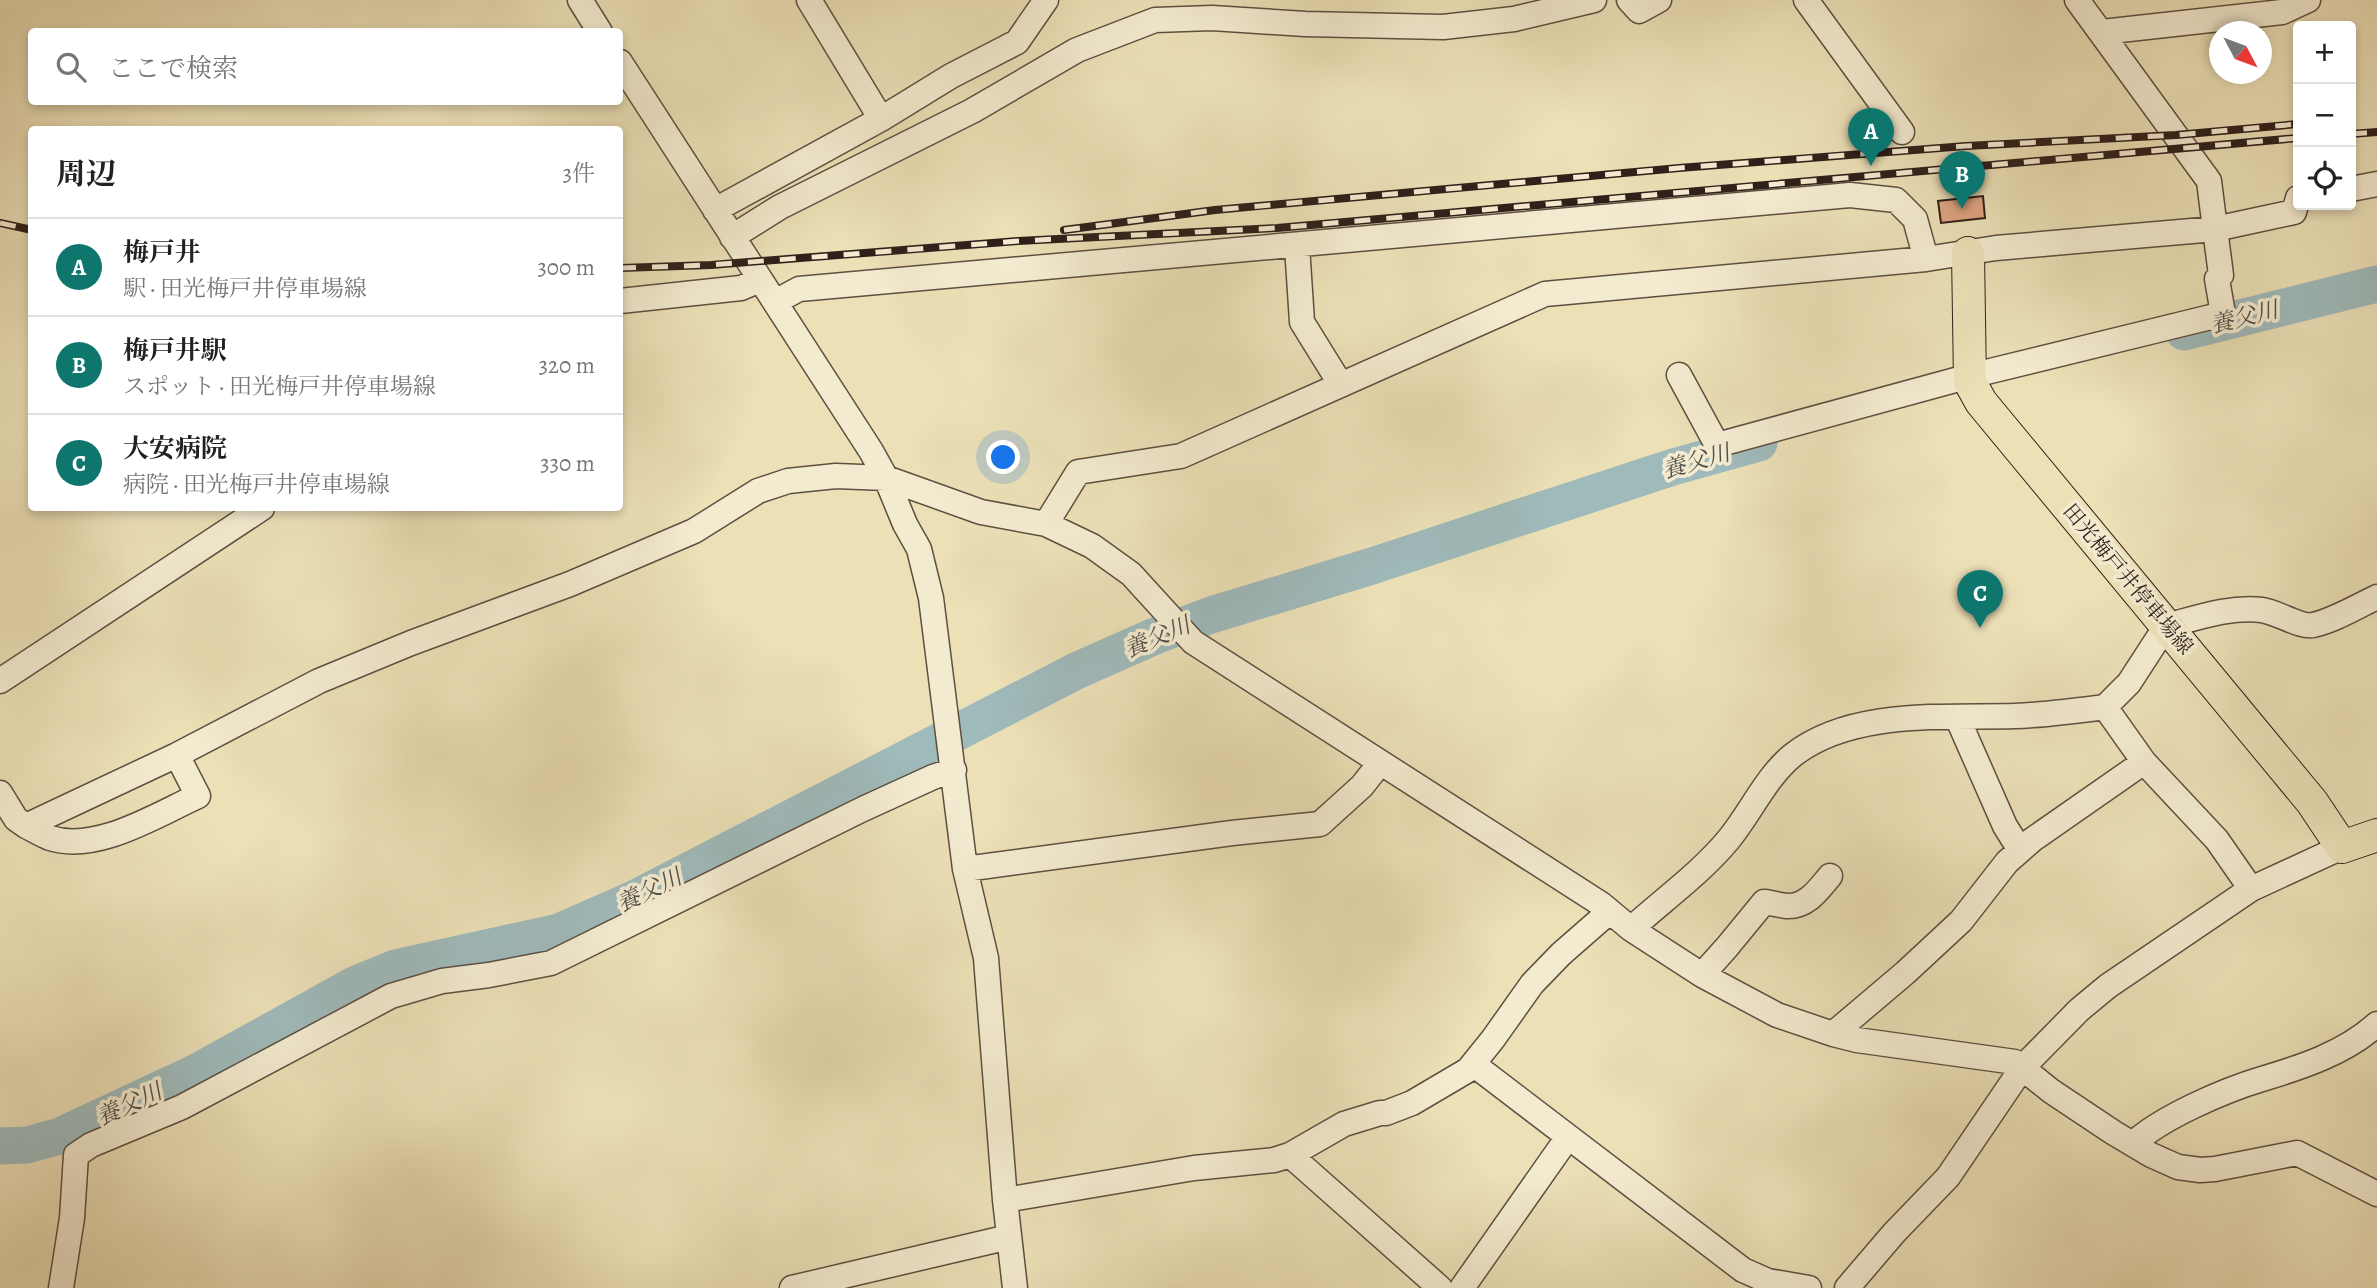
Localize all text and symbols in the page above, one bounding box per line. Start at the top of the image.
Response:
north arrow [2209,21,2272,84]
map controls [2293,21,2356,210]
button: + [2293,21,2356,84]
search box [28,28,623,105]
icon: search [52,48,90,86]
text: ここで検索 [108,51,238,86]
button: − [2293,84,2356,147]
pin: A [1848,108,1894,166]
button: locate [2293,147,2356,210]
pin: B [1939,151,1985,209]
text: 周辺 [56,154,116,194]
text: 3件 [562,158,595,189]
text: 梅戸井 [123,235,201,270]
text: A [72,252,86,283]
text: 300 m [537,252,595,283]
text: 駅 · 田光梅戸井停車場線 [123,273,367,304]
water label: 養父川 [2207,293,2284,341]
text: 梅戸井駅 [123,333,227,368]
text: B [72,350,86,381]
text: 320 m [539,350,595,381]
text: スポット · 田光梅戸井停車場線 [123,371,436,402]
text: 大安病院 [123,431,227,466]
water label: 養父川 [1659,436,1736,486]
your location [986,440,1020,474]
text: C [72,448,86,479]
text: 330 m [540,448,595,479]
text: 病院 · 田光梅戸井停車場線 [123,469,390,500]
street label: 田光梅戸井停車場線 [2057,498,2199,660]
pin: C [1957,570,2003,628]
water label: 養父川 [1119,609,1198,665]
water label: 養父川 [611,860,690,920]
water label: 養父川 [91,1075,170,1133]

